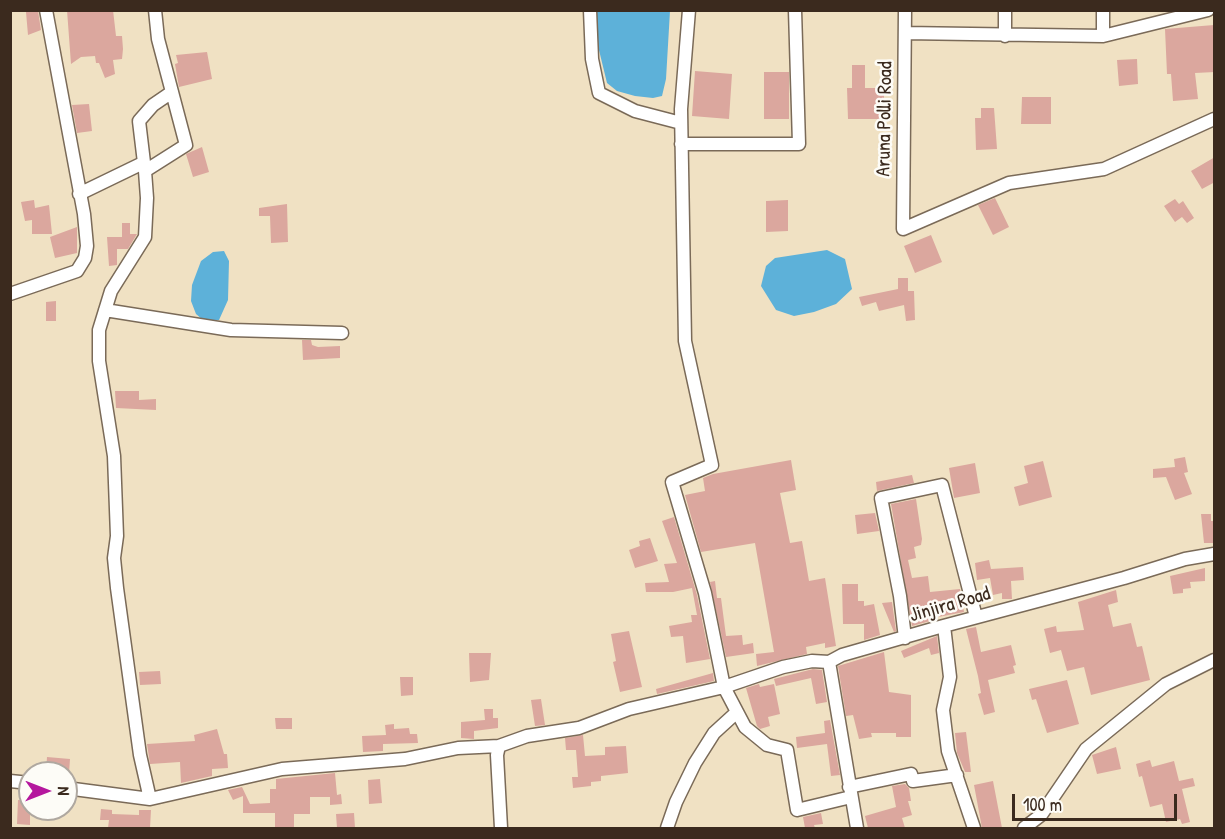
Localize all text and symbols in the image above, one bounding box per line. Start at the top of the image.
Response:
street label: Aruna Polli Road [872,61,898,177]
street label: Jinjira Road [907,582,993,628]
north arrow [18,761,78,821]
scale bar [1015,782,1180,820]
text: N [53,787,75,795]
text: 100 m [1023,792,1062,817]

